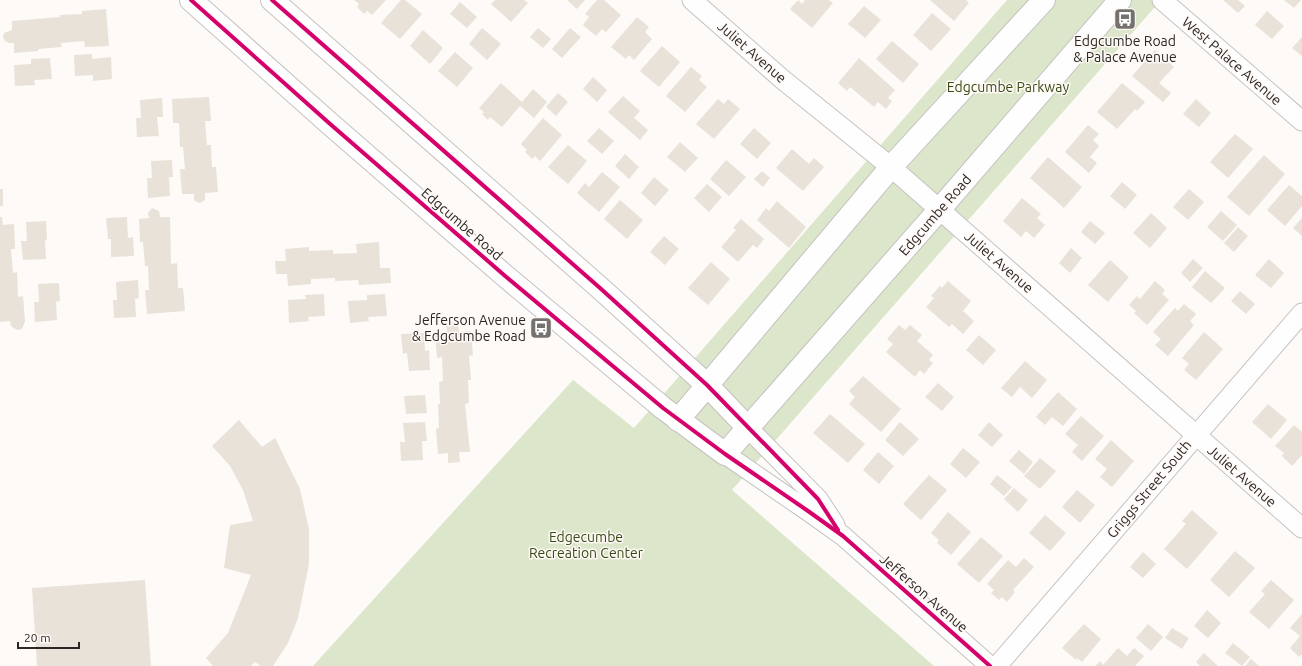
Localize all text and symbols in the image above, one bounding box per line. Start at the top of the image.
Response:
bus stop icon: Edgcumbe Road & Palace Avenue [1112,6,1138,32]
street label: West Palace Avenue [1179,14,1285,108]
street label: Juliet Avenue [714,18,790,86]
place label: Edgcumbe Road & Palace Avenue [1073,33,1177,65]
park label: Edgcumbe Parkway [947,79,1069,95]
street label: Edgcumbe Road [896,171,974,259]
street label: Edgcumbe Road [418,185,506,263]
street label: Juliet Avenue [961,228,1037,296]
place label: Jefferson Avenue & Edgcumbe Road [412,312,526,344]
bus stop icon: Jefferson Avenue & Edgcumbe Road [528,315,554,341]
street label: Griggs Street South [1103,437,1195,541]
street label: Juliet Avenue [1204,442,1280,510]
park label: Edgecumbe Recreation Center [529,529,644,561]
street label: Jefferson Avenue [877,551,971,635]
scale bar [18,624,79,650]
text: 20 m [24,631,51,644]

